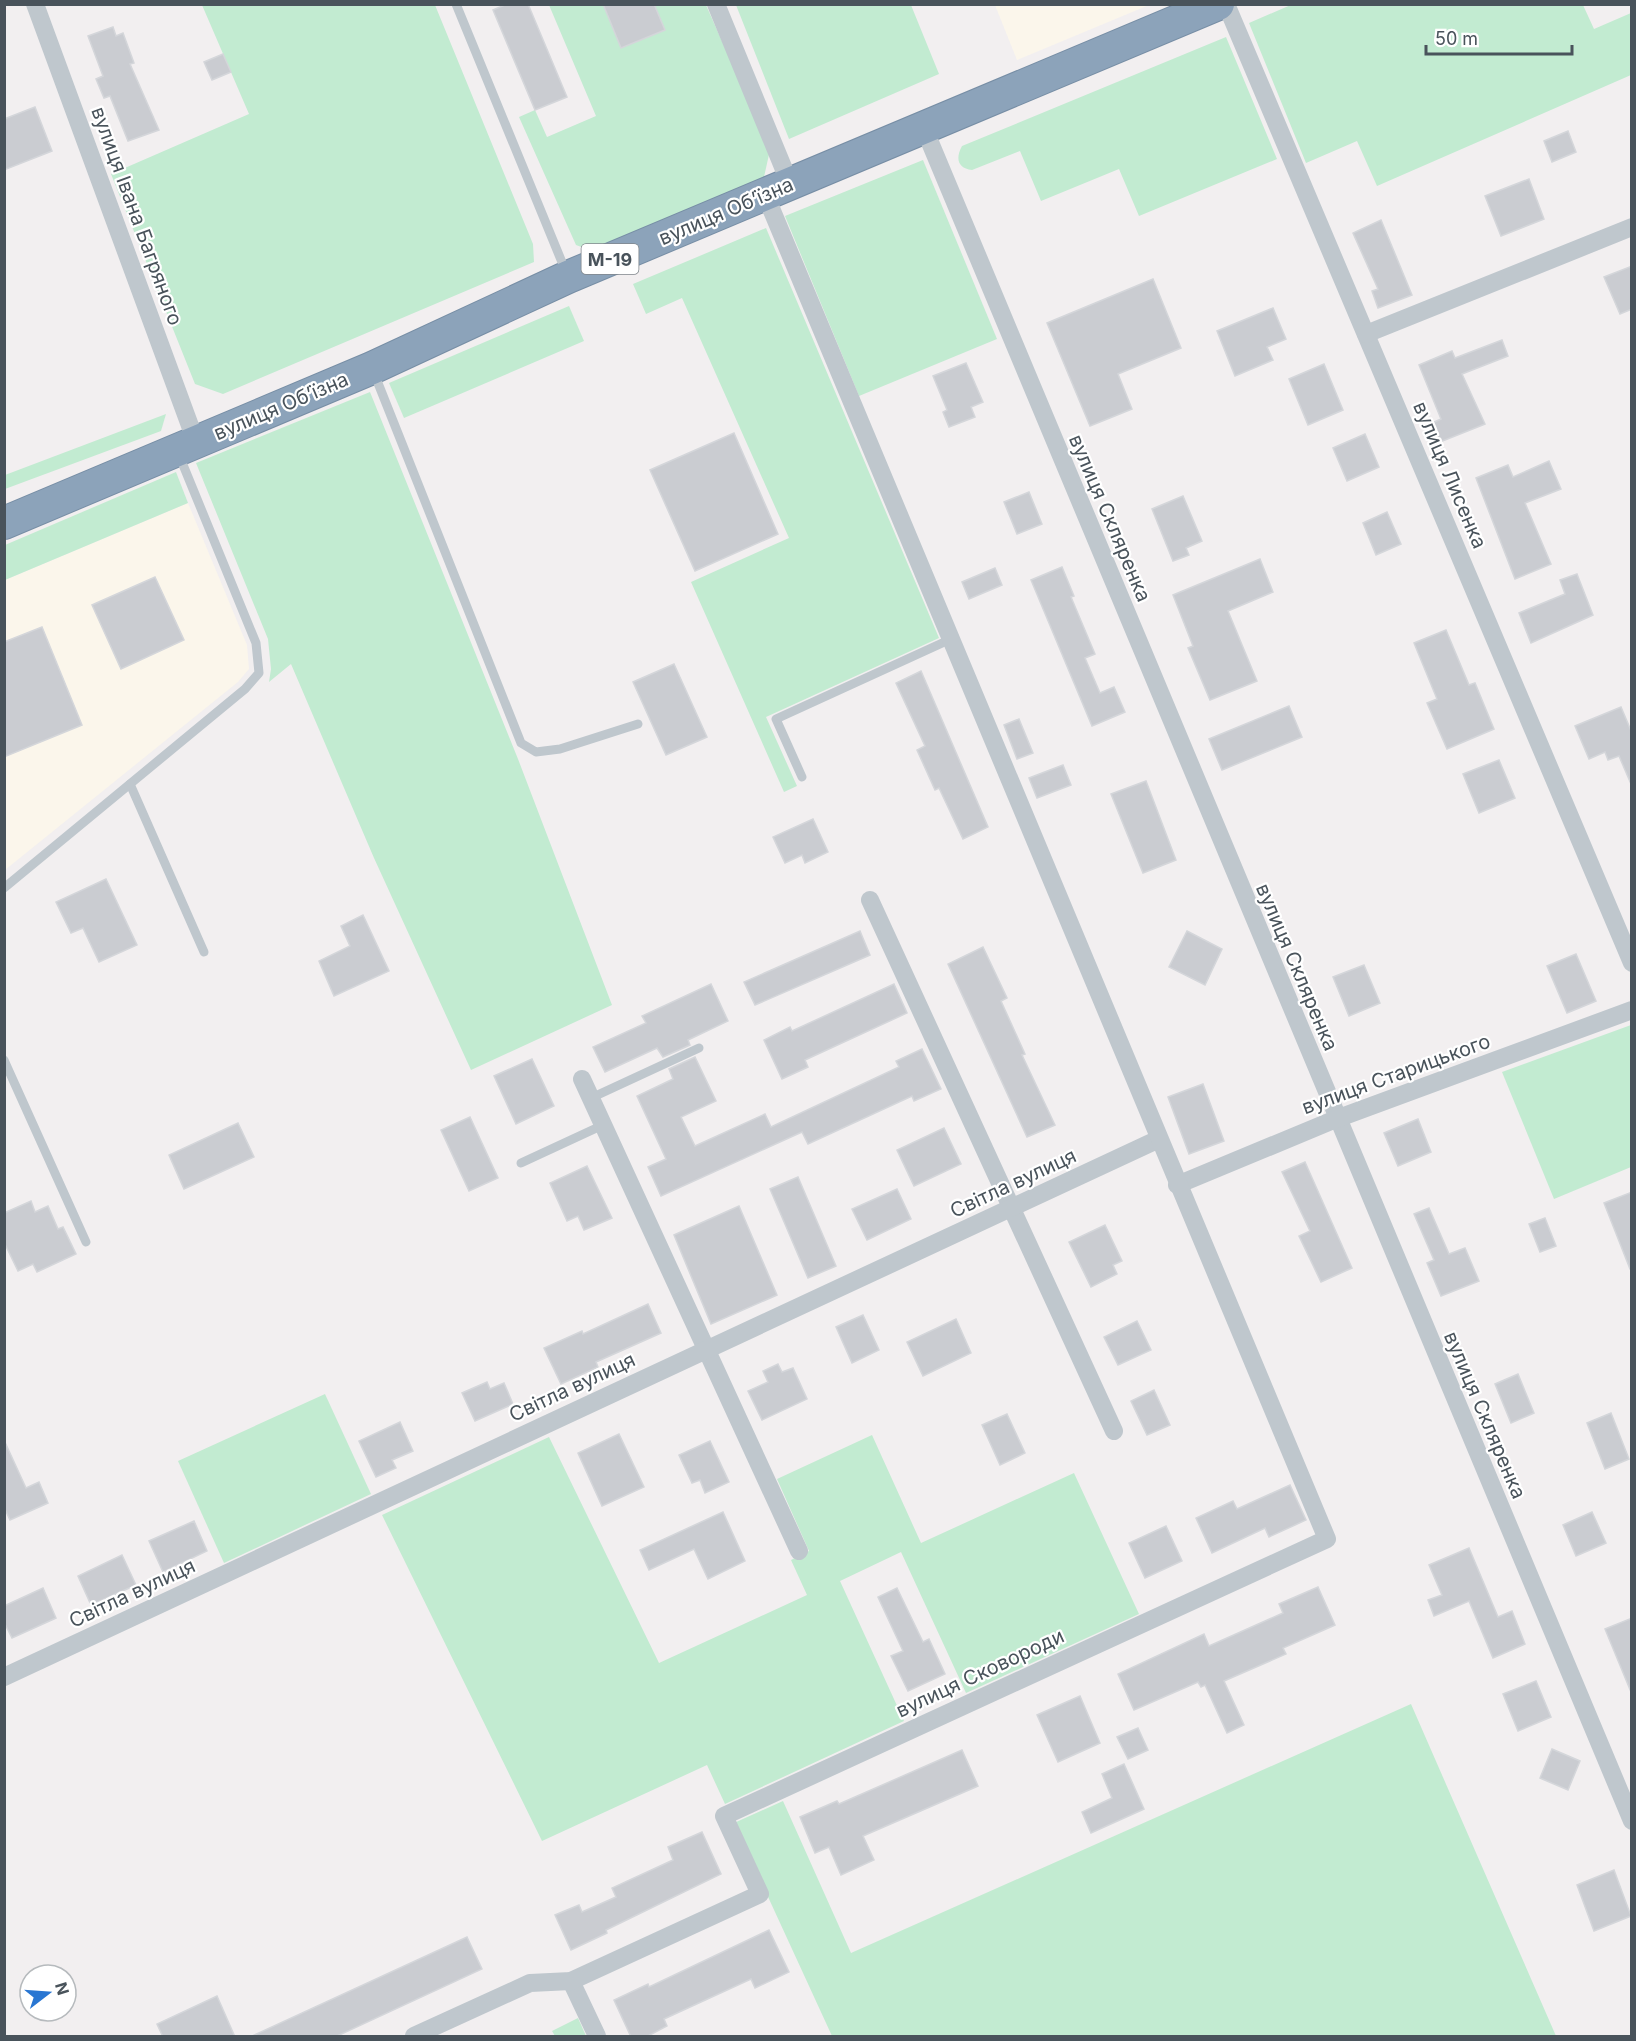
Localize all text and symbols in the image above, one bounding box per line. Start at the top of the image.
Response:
scale bar [1426,18,1572,56]
text: 50 m [1435,28,1478,49]
street label: вулиця Івана Багряного [86,103,188,329]
street label: вулиця Об’їзна [655,172,797,250]
road number: М-19 [582,244,638,274]
street label: вулиця Об’їзна [210,367,352,445]
street label: вулиця Лисенка [1408,398,1492,552]
street label: вулиця Скляренка [1064,431,1156,605]
street label: вулиця Скляренка [1251,880,1343,1054]
street label: вулиця Старицького [1299,1029,1493,1119]
street label: Світла вулиця [946,1143,1080,1223]
street label: вулиця Скляренка [1439,1328,1531,1502]
street label: Світла вулиця [505,1347,639,1427]
street label: Світла вулиця [65,1553,199,1633]
street label: вулиця Сковороди [892,1624,1068,1722]
north arrow [18,1963,78,2023]
text: N [51,1980,74,1997]

